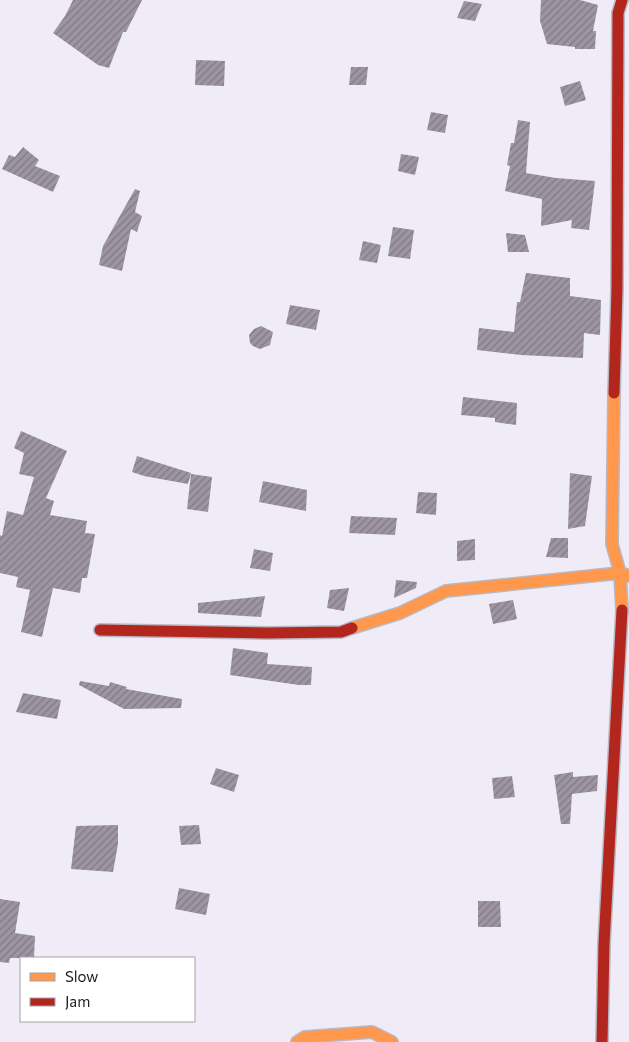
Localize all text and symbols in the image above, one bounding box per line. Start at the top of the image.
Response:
legend [20,957,195,1022]
text: Slow [65,967,98,985]
text: Jam [65,992,90,1010]

